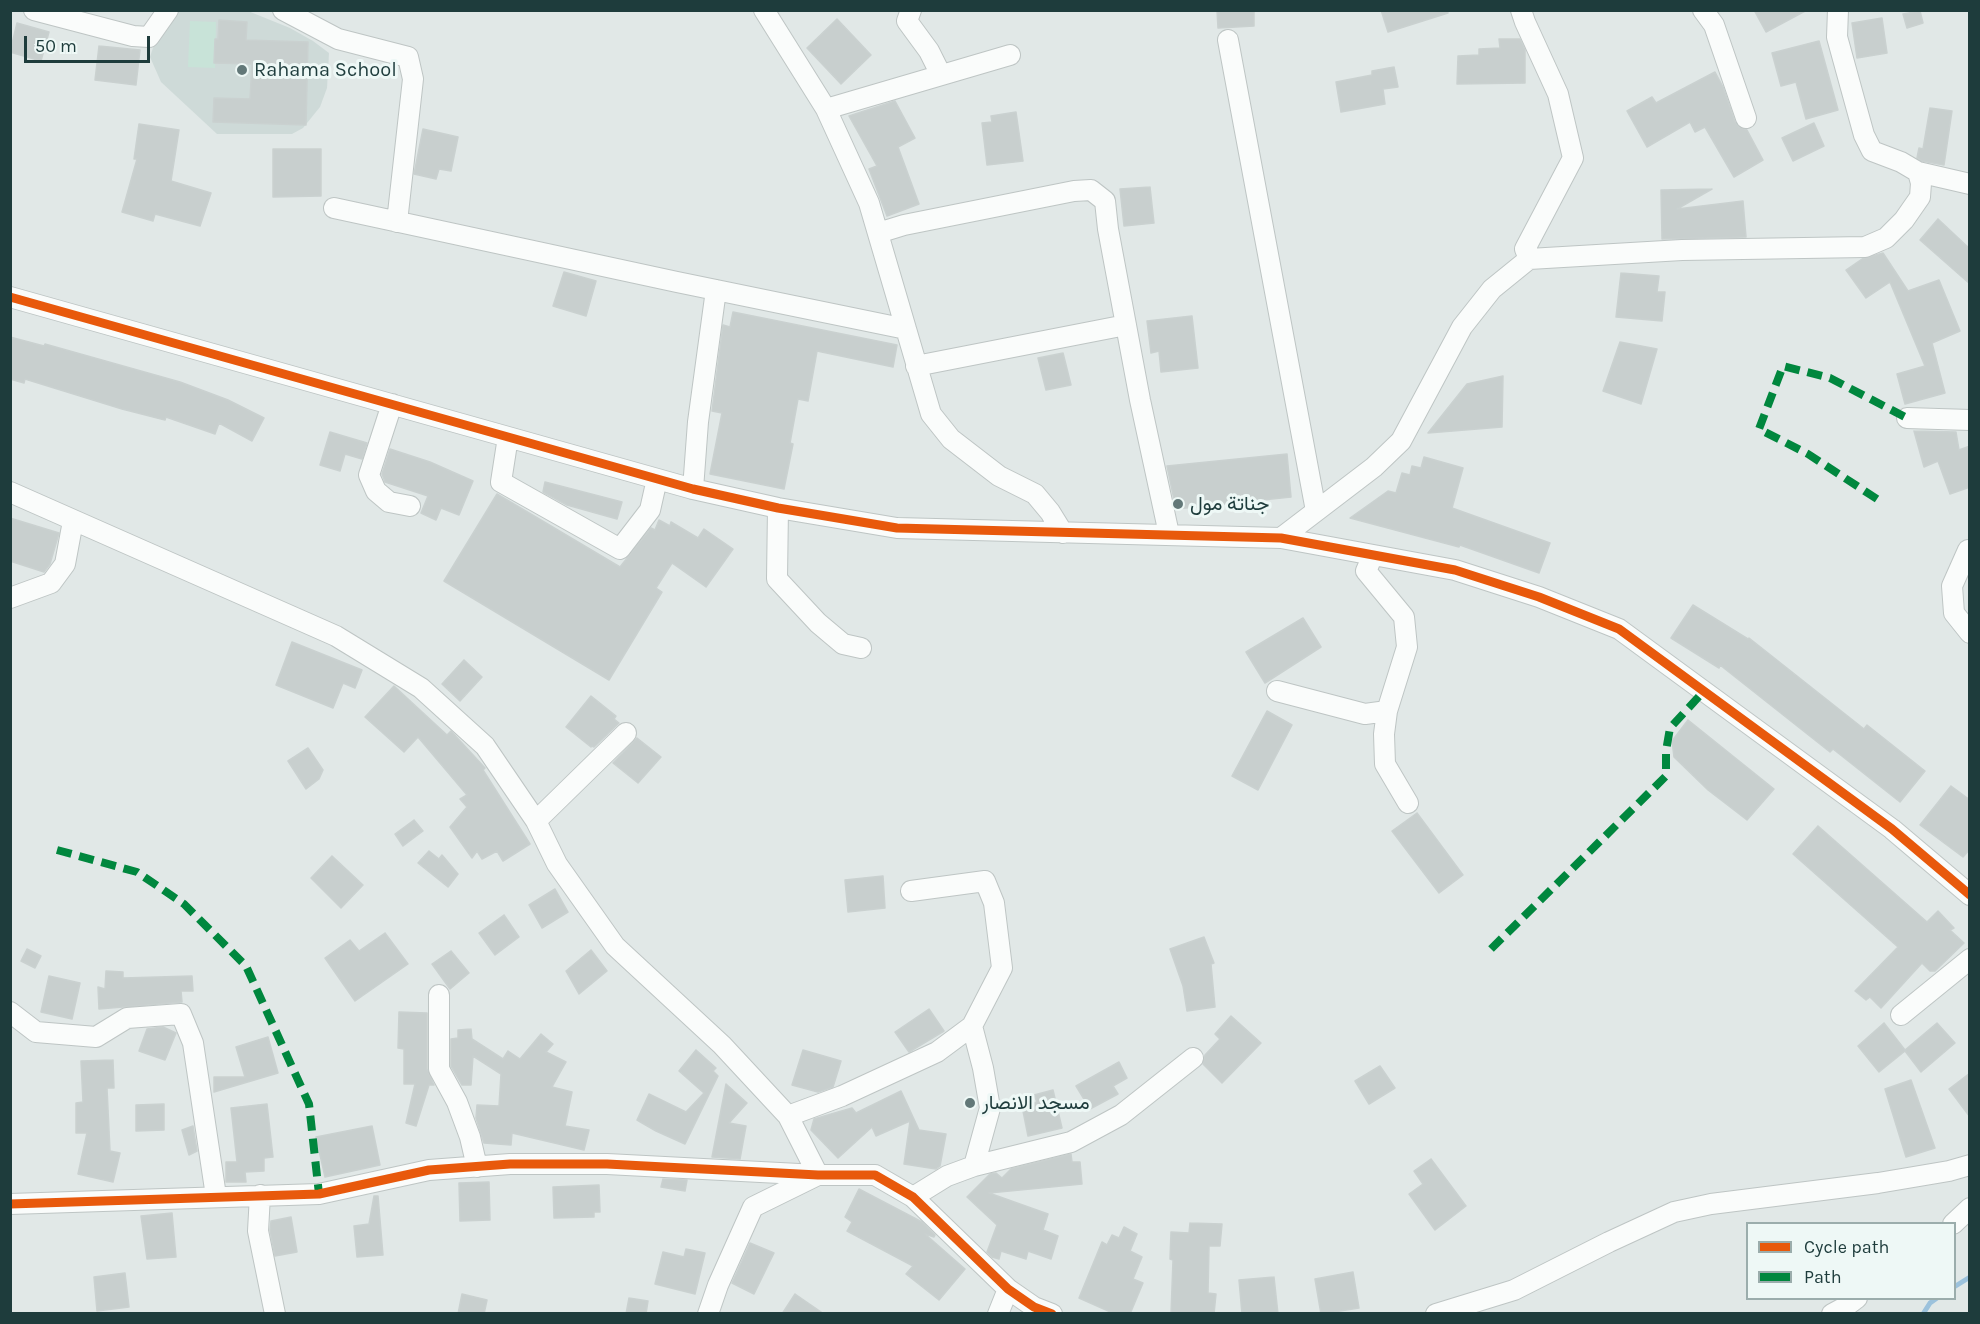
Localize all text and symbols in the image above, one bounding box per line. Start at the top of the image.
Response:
scale bar [27,24,153,62]
text: 50 m [35,35,77,57]
place label: Rahama School [254,58,397,82]
marker: Rahama School [235,63,249,77]
place label: جناتة مول [1190,492,1269,516]
marker: جناتة مول [1171,497,1185,511]
place label: مسجد الانصار [982,1091,1090,1115]
marker: مسجد الانصار [963,1096,977,1110]
legend [1746,1222,1956,1300]
text: Cycle path [1804,1236,1889,1258]
text: Path [1804,1266,1842,1288]

